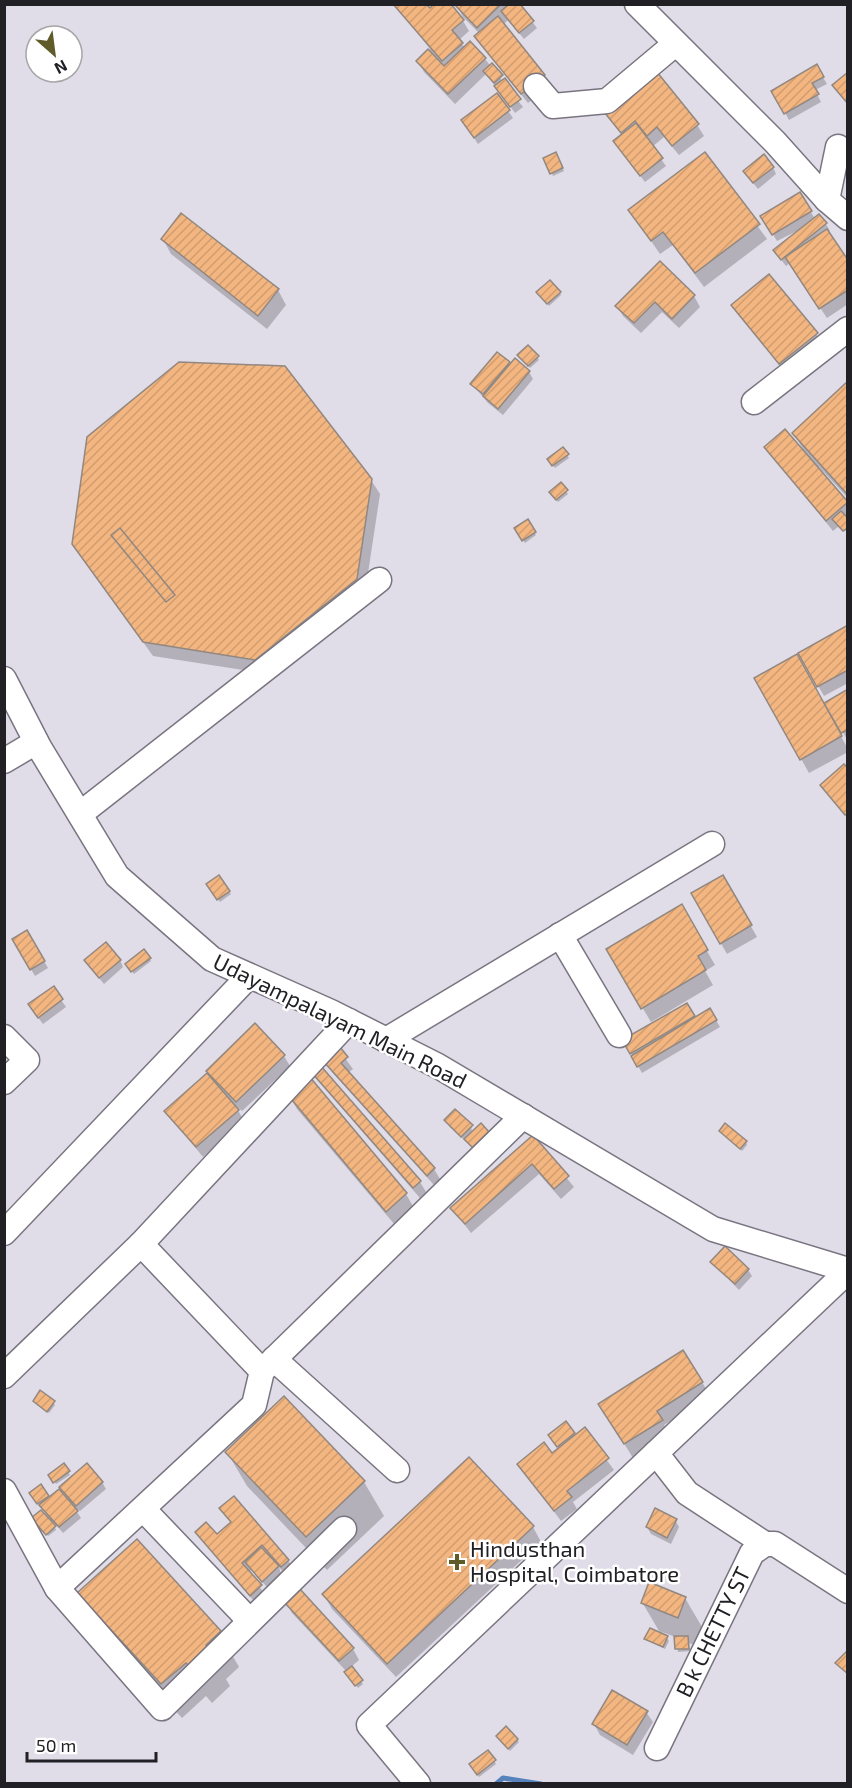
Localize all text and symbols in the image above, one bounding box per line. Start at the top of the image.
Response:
north arrow [24,24,84,84]
text: N [52,57,71,79]
street label: Udayampalayam Main Road [210,947,471,1093]
place label: Hindusthan Hospital, Coimbatore [470,1535,679,1586]
marker: Hindusthan Hospital, Coimbatore [448,1553,466,1571]
street label: B k CHETTY ST [669,1562,755,1701]
scale bar [27,1725,156,1763]
text: 50 m [36,1734,76,1756]

